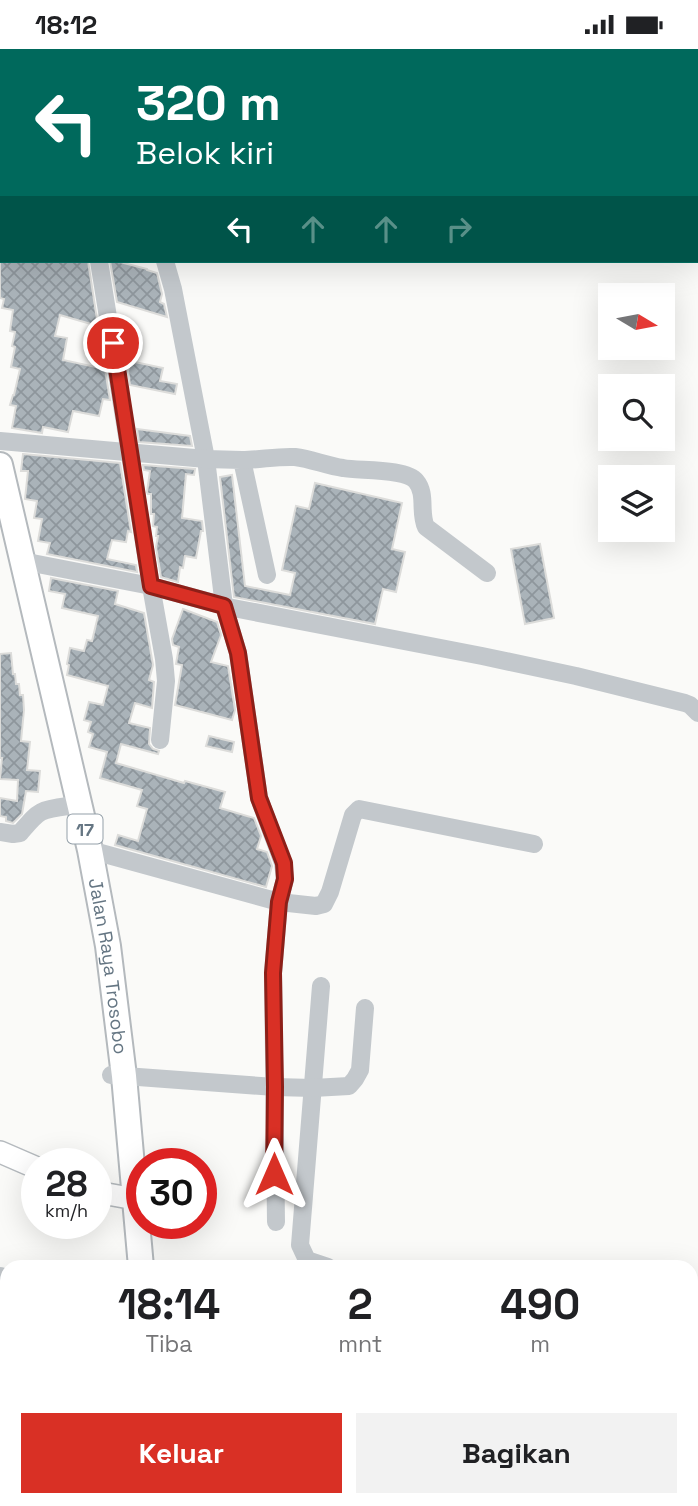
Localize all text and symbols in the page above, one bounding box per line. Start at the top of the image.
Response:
text: 18:12 [35,8,97,42]
text: 320 m [136,72,281,134]
icon: left [21,77,112,168]
text: Belok kiri [136,133,274,173]
icon: left [221,210,259,248]
icon: ahead [294,210,332,248]
icon: ahead [367,210,405,248]
icon: right [440,210,478,248]
north arrow [598,283,676,361]
map controls [598,283,675,542]
pin [83,313,143,373]
icon: arrive [94,324,132,362]
button: search [598,374,675,451]
button: layers [598,465,675,542]
road number: 17 [68,815,102,843]
street label: Jalan Raya Trosobo [83,876,134,1055]
position arrow [237,1137,311,1211]
speed limit sign: 30 [126,1148,217,1239]
text: 28 [46,1162,87,1206]
text: km/h [45,1199,88,1222]
text: 18:14 [118,1278,220,1331]
text: 2 [348,1278,373,1331]
text: 490 [500,1278,580,1331]
text: Tiba [146,1329,193,1359]
text: mnt [338,1329,382,1359]
text: m [530,1329,550,1359]
button: Keluar [21,1413,342,1493]
button: Bagikan [356,1413,677,1493]

